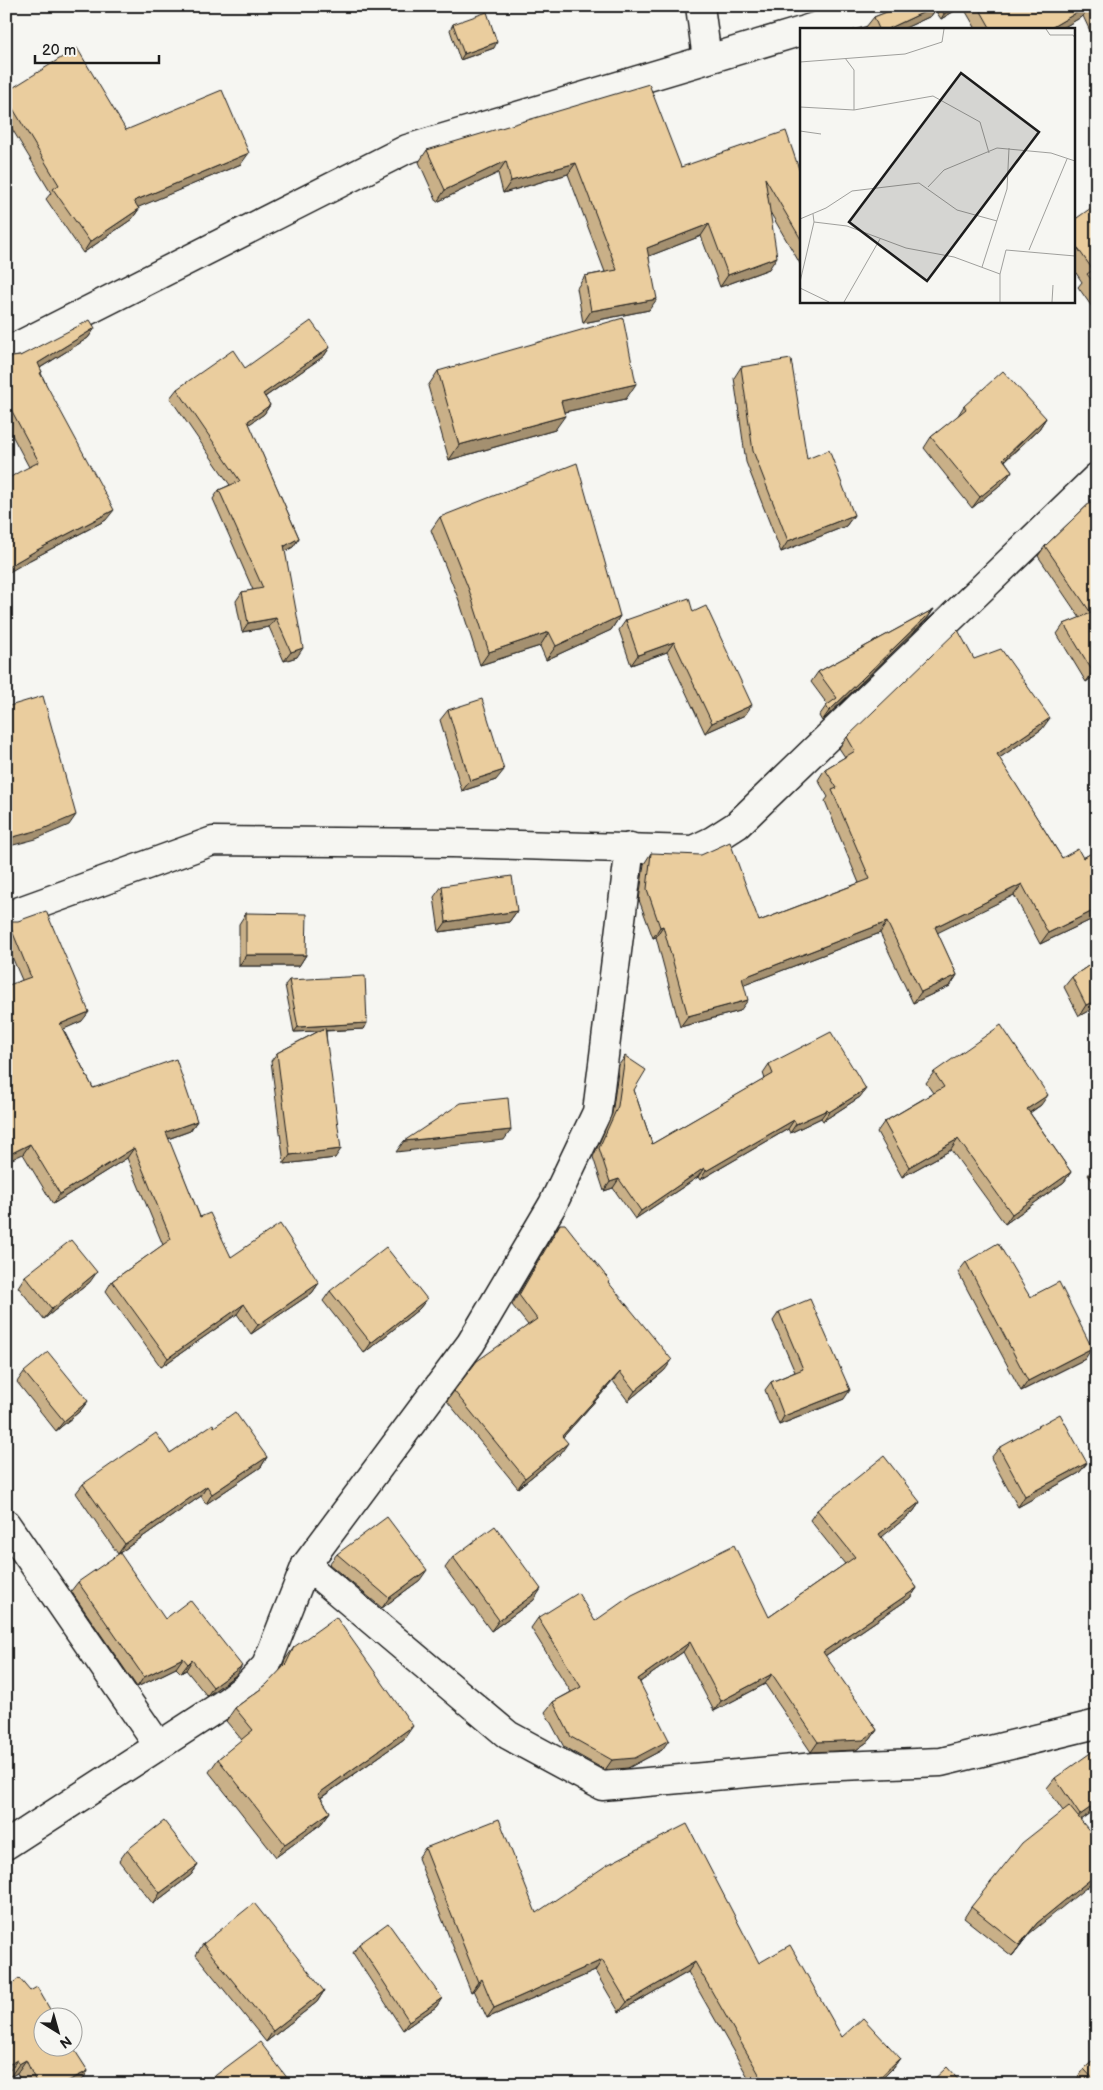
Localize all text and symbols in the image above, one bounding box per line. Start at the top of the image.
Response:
inset map [800,28,1076,302]
scale bar [35,32,159,64]
text: 20 m [42,41,76,60]
north arrow [32,2008,82,2058]
text: N [56,2032,75,2052]

